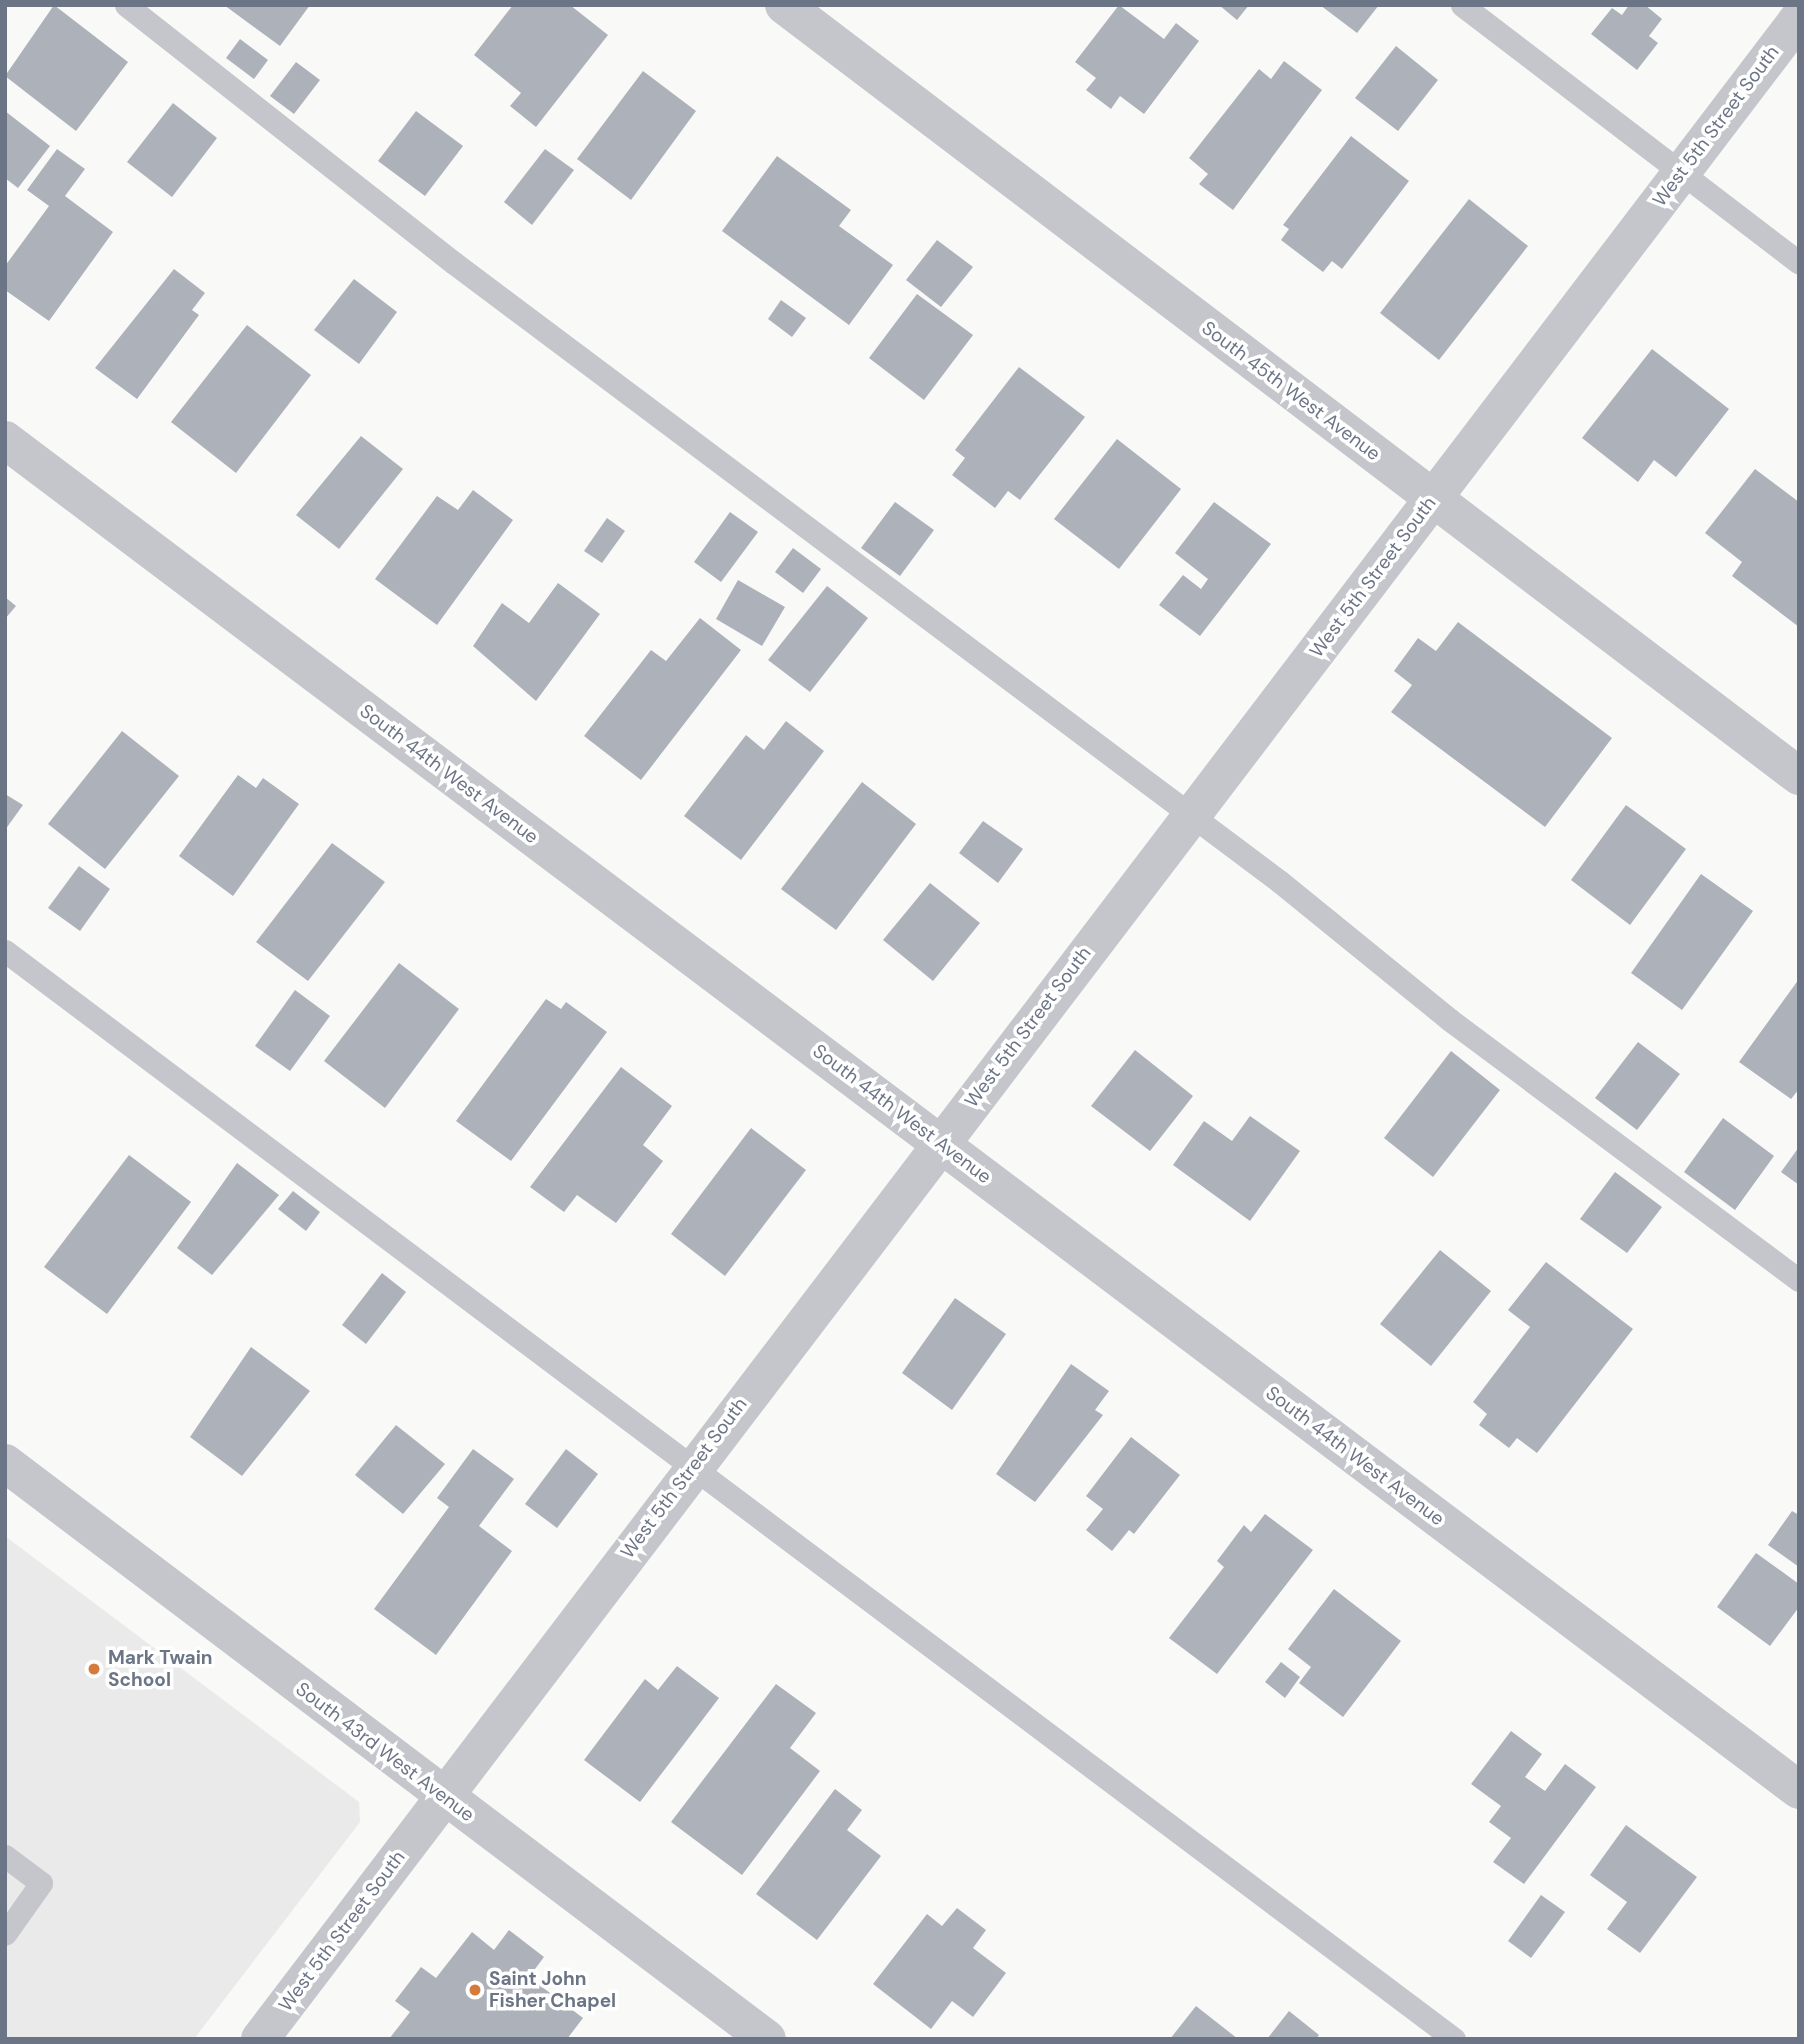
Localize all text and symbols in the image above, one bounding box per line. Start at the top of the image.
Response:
street label: West 5th Street South [1648,41,1784,211]
street label: South 45th West Avenue [1197,316,1385,466]
street label: West 5th Street South [1305,492,1441,662]
street label: South 44th West Avenue [355,699,543,849]
street label: West 5th Street South [960,942,1096,1112]
street label: South 44th West Avenue [808,1039,996,1189]
street label: South 44th West Avenue [1261,1381,1449,1531]
street label: West 5th Street South [616,1393,752,1563]
place label: Mark Twain School [108,1647,213,1691]
marker: Mark Twain School [86,1661,102,1677]
street label: South 43rd West Avenue [291,1677,479,1827]
street label: West 5th Street South [274,1846,410,2016]
place label: Saint John Fisher Chapel [489,1968,616,2012]
marker: Saint John Fisher Chapel [467,1982,483,1998]

